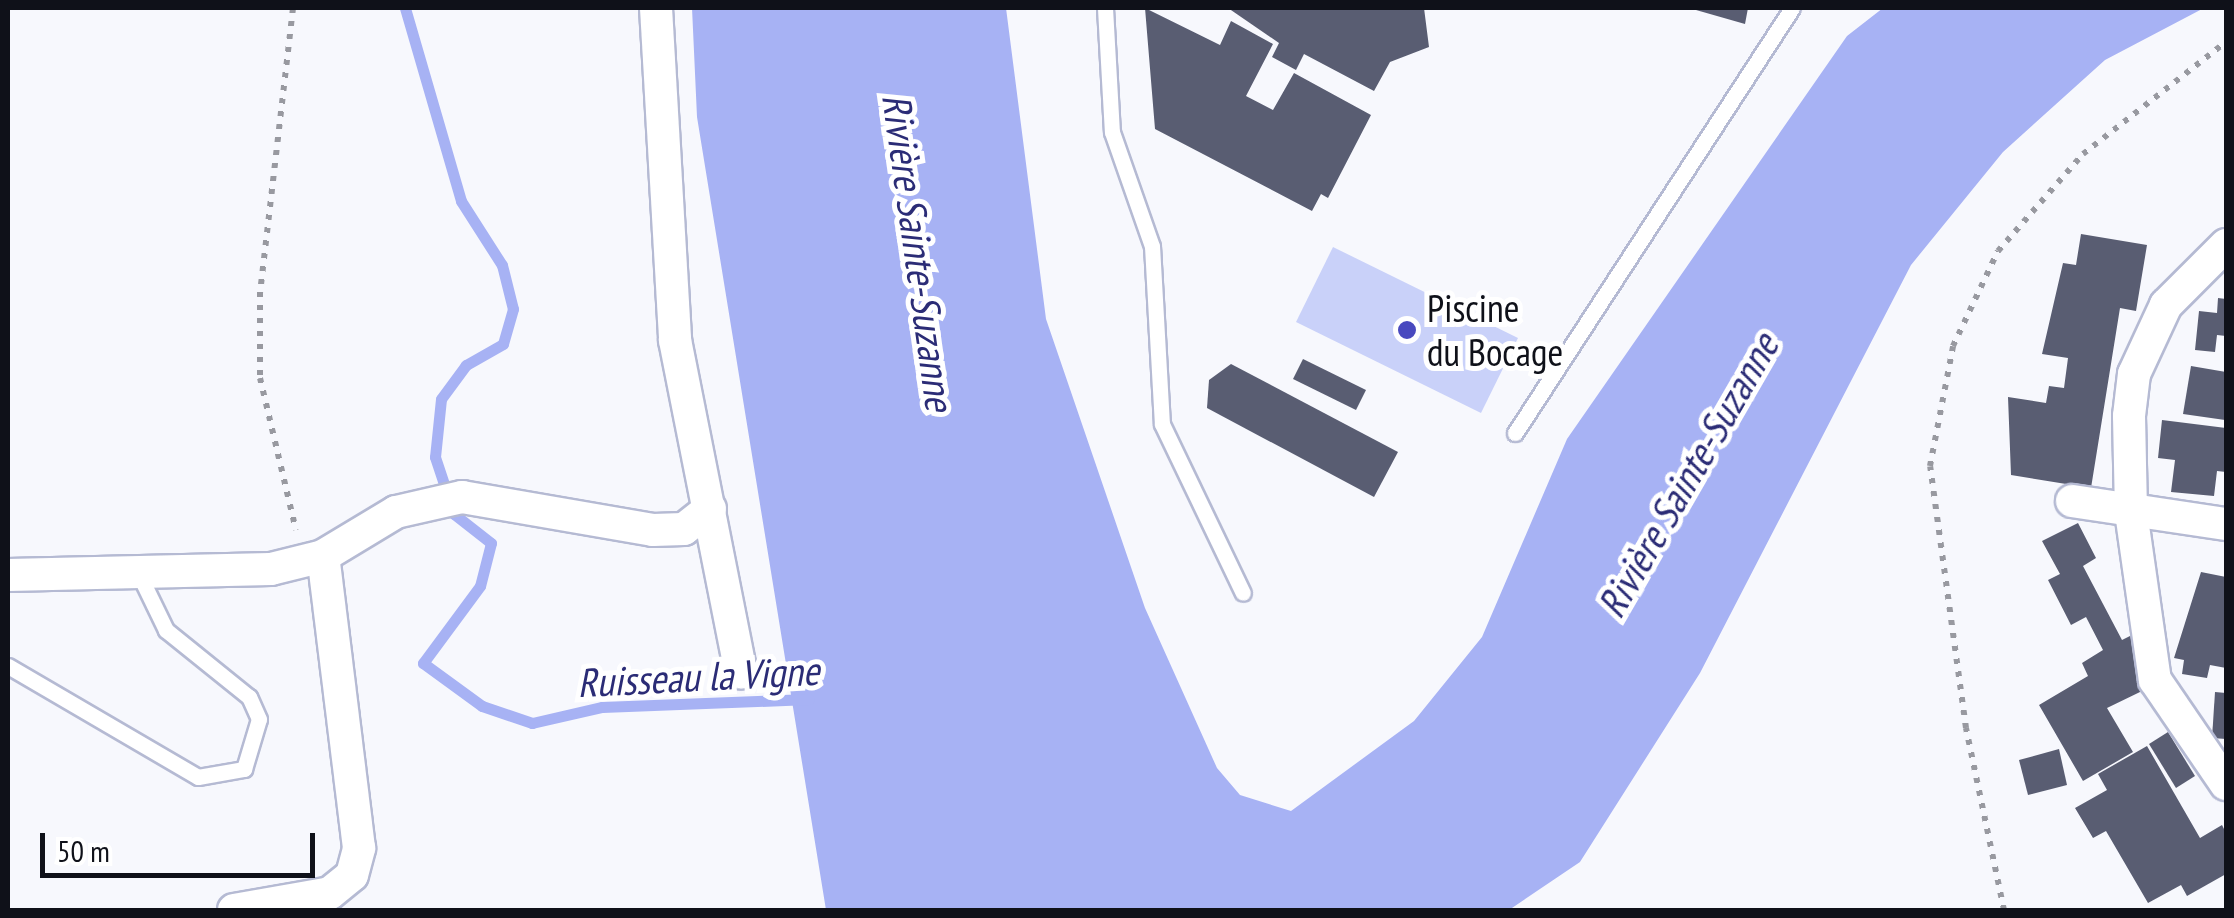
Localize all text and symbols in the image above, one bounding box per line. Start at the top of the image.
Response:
water label: Rivière Sainte-Suzanne [873,91,965,413]
place label: Piscine du Bocage [1427,285,1563,374]
marker: Piscine du Bocage [1396,319,1418,341]
water label: Rivière Sainte-Suzanne [1586,325,1788,625]
water label: Ruisseau la Vigne [575,646,821,706]
scale bar [45,813,320,875]
text: 50 m [57,831,110,870]

